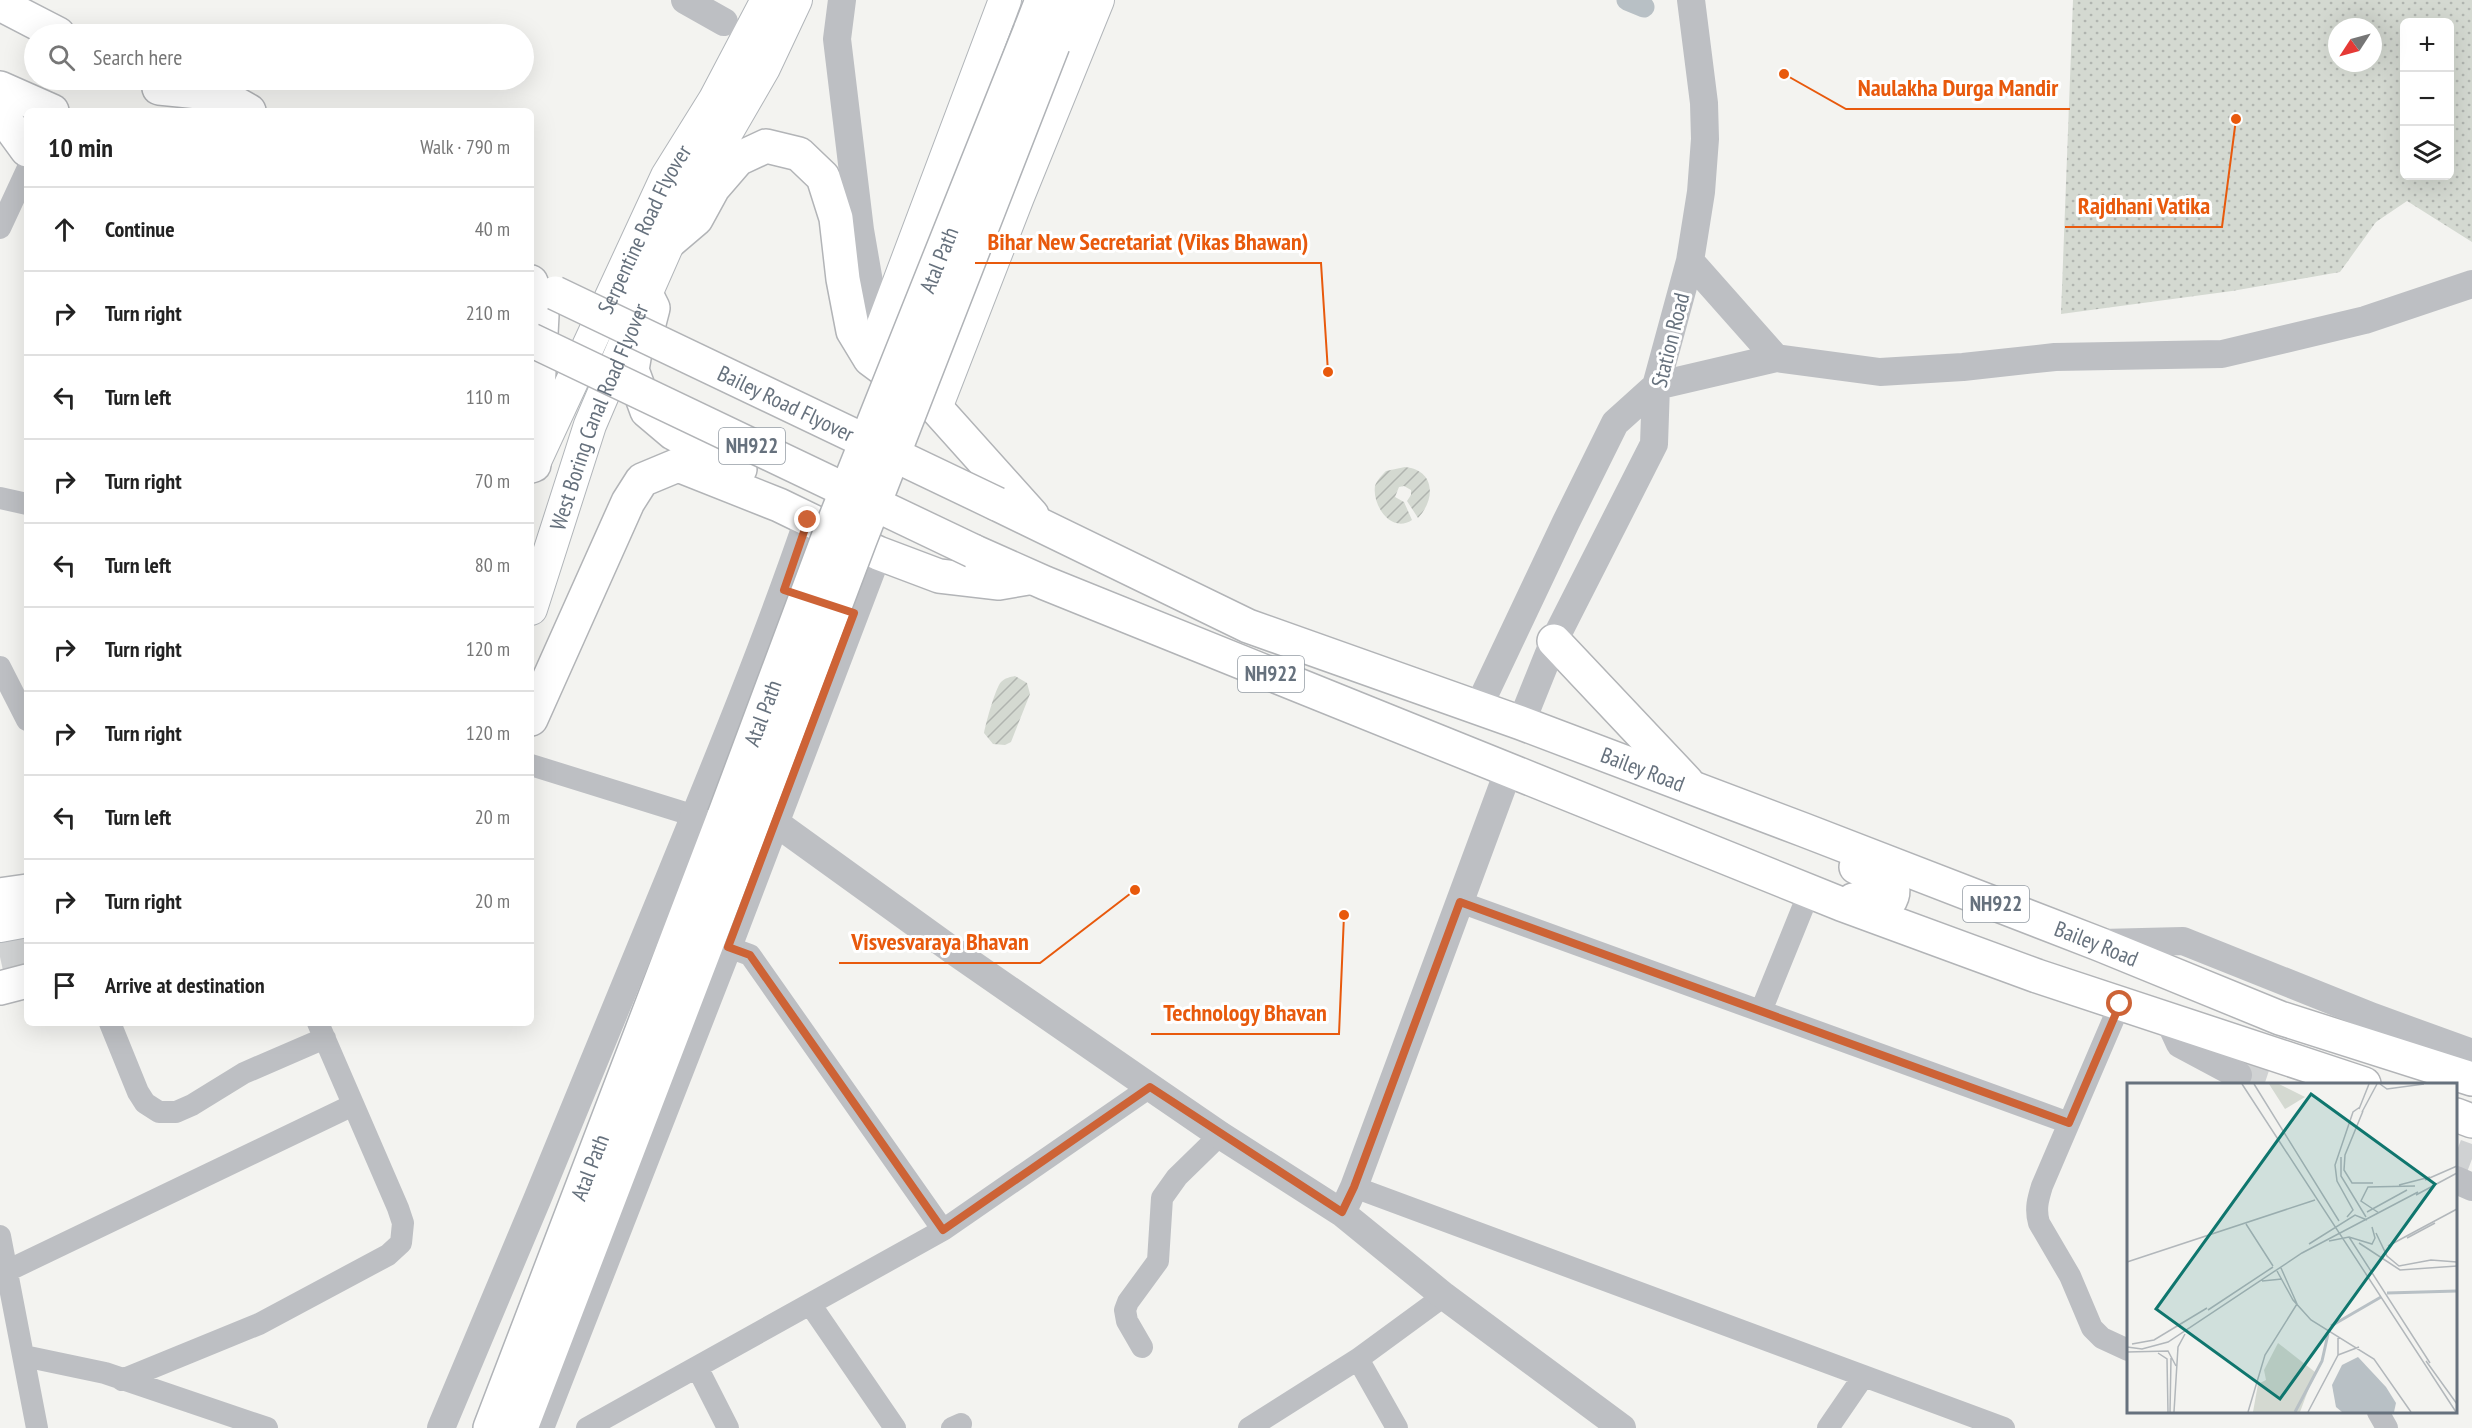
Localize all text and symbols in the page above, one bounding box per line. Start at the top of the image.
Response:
north arrow [2328,18,2382,72]
map controls [2400,18,2454,180]
button: + [2400,18,2454,72]
search box [24,24,534,90]
icon: search [45,41,78,74]
text: Search here [93,43,182,71]
callout: Naulakha Durga Mandir [1846,67,2070,109]
text: Naulakha Durga Mandir [1858,72,2059,103]
button: − [2400,72,2454,126]
button: layers [2400,126,2454,180]
text: 10 min [48,131,113,164]
text: Walk · 790 m [420,134,510,160]
street label: Serpentine Road Flyover [591,139,697,318]
callout: Rajdhani Vatika [2065,185,2222,227]
text: Rajdhani Vatika [2078,190,2210,221]
icon: ahead [48,213,81,246]
text: Continue [105,215,175,243]
text: 40 m [475,216,510,242]
callout: Bihar New Secretariat (Vikas Bhawan) [975,221,1321,263]
street label: Atal Path [913,223,964,297]
text: Bihar New Secretariat (Vikas Bhawan) [988,226,1308,257]
street label: Station Road [1645,290,1695,390]
icon: right [48,297,81,330]
text: Turn right [105,299,182,327]
street label: West Boring Canal Road Flyover [543,299,654,534]
text: 210 m [466,300,510,326]
street label: Bailey Road Flyover [713,359,859,448]
icon: left [48,381,81,414]
text: Turn left [105,383,171,411]
text: 110 m [466,384,510,410]
road number: NH922 [719,428,785,464]
icon: right [48,465,81,498]
text: Turn right [105,467,182,495]
text: 70 m [475,468,510,494]
route end [794,506,820,532]
icon: left [48,549,81,582]
text: Turn left [105,551,171,579]
text: 80 m [475,552,510,578]
icon: right [48,633,81,666]
text: Turn right [105,635,182,663]
text: 120 m [466,636,510,662]
road number: NH922 [1238,656,1304,692]
street label: Atal Path [737,676,788,750]
icon: right [48,717,81,750]
text: Turn right [105,719,182,747]
text: 120 m [466,720,510,746]
street label: Bailey Road [1597,740,1689,798]
icon: left [48,801,81,834]
text: Turn left [105,803,171,831]
text: 20 m [475,804,510,830]
icon: right [48,885,81,918]
road number: NH922 [1963,886,2029,922]
text: Turn right [105,887,182,915]
text: 20 m [475,888,510,914]
street label: Bailey Road [2051,914,2142,973]
callout: Visvesvaraya Bhavan [839,921,1040,963]
text: Visvesvaraya Bhavan [850,926,1029,957]
icon: arrive [48,969,81,1002]
text: Arrive at destination [105,971,265,999]
route start [2106,990,2132,1016]
callout: Technology Bhavan [1151,992,1339,1034]
text: Technology Bhavan [1163,997,1327,1028]
inset map [2127,1083,2457,1413]
street label: Atal Path [564,1130,615,1204]

